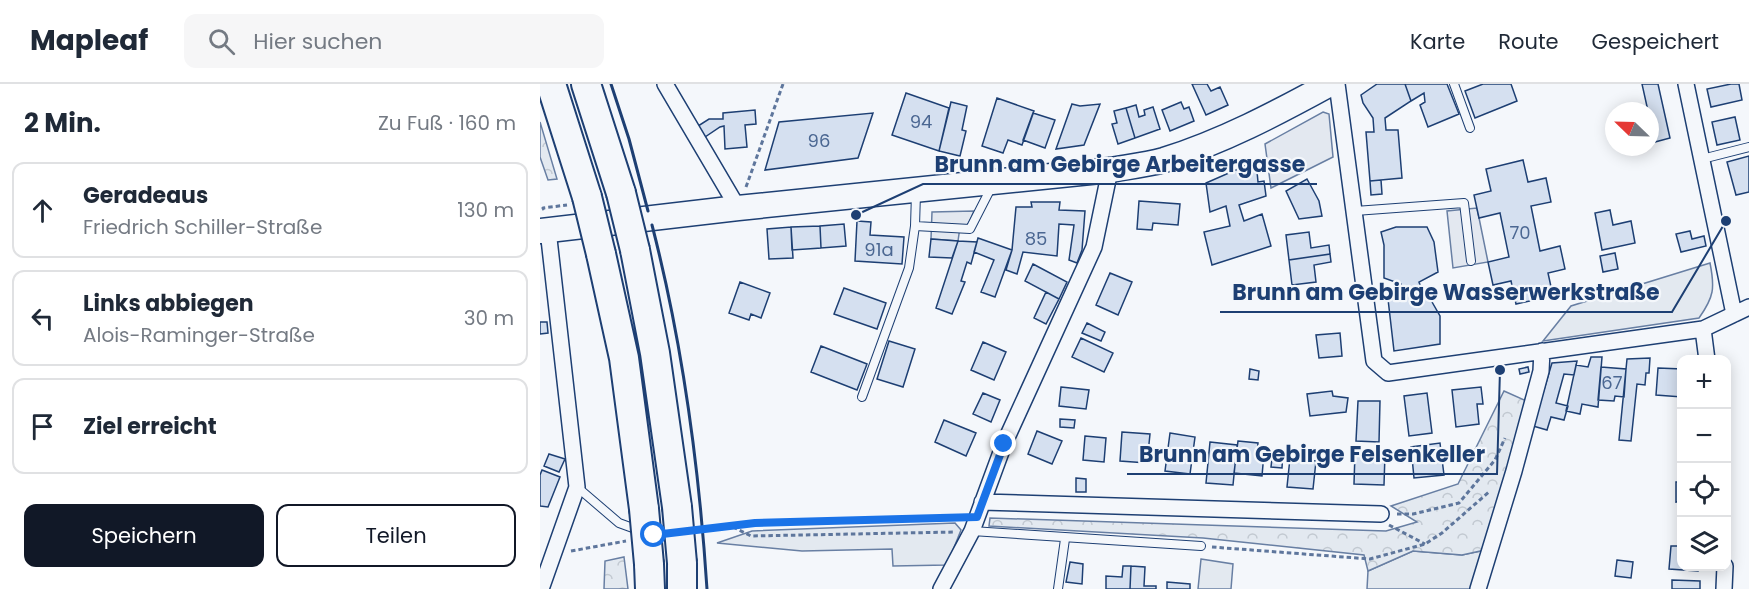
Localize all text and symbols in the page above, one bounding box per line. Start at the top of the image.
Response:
search box [184,14,604,68]
text: Mapleaf [30,21,148,60]
icon: search [205,25,238,58]
text: Hier suchen [253,26,382,57]
text: Karte [1410,27,1465,56]
text: Route [1498,27,1559,56]
text: Gespeichert [1592,27,1719,56]
north arrow [1605,102,1659,156]
text: 2 Min. [24,105,101,141]
text: Zu Fuß · 160 m [378,109,516,137]
house number: 94 [910,109,932,134]
house number: 96 [808,128,830,153]
callout: Brunn am Gebirge Arbeitergasse [923,144,1317,184]
text: Brunn am Gebirge Arbeitergasse [935,149,1305,180]
text: Geradeaus [83,180,208,211]
icon: ahead [26,194,59,227]
text: 130 m [457,196,514,224]
text: Friedrich Schiller-Straße [83,213,322,241]
house number: 70 [1509,220,1531,245]
house number: 85 [1025,226,1047,251]
house number: 91a [864,237,894,262]
callout: Brunn am Gebirge Wasserwerkstraße [1220,272,1672,312]
text: Brunn am Gebirge Wasserwerkstraße [1232,277,1660,308]
text: Links abbiegen [83,288,254,319]
icon: left [26,302,59,335]
text: 30 m [464,304,514,332]
text: Alois-Raminger-Straße [83,321,315,349]
map controls [1677,355,1731,571]
button: + [1677,355,1731,409]
house number: 67 [1601,370,1623,395]
button: − [1677,409,1731,463]
icon: arrive [26,410,59,443]
text: Ziel erreicht [83,411,217,442]
route end [990,430,1016,456]
callout: Brunn am Gebirge Felsenkeller [1127,434,1497,474]
text: Brunn am Gebirge Felsenkeller [1139,439,1485,470]
button: locate [1677,463,1731,517]
button: Speichern [24,504,264,567]
button: Teilen [276,504,516,567]
button: layers [1677,517,1731,571]
route start [640,521,666,547]

